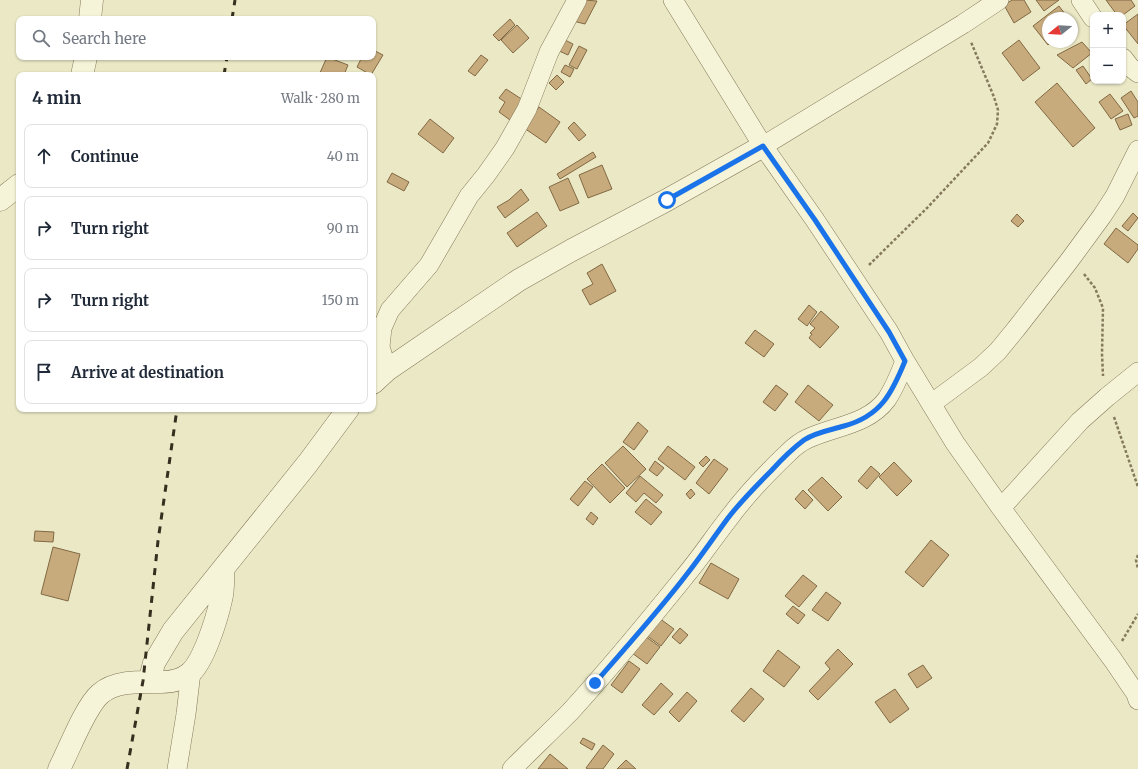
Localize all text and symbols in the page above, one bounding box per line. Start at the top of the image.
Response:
north arrow [1042,12,1078,48]
map controls [1090,12,1126,84]
button: + [1090,12,1126,48]
search box [16,16,376,60]
icon: search [30,27,52,49]
text: Search here [62,29,146,48]
button: − [1090,48,1126,84]
text: 4 min [32,87,81,109]
text: Walk · 280 m [281,90,360,107]
icon: ahead [33,145,55,167]
text: Continue [71,147,139,166]
text: 40 m [327,148,359,165]
route start [658,191,676,209]
icon: right [33,217,55,239]
text: Turn right [71,219,149,238]
text: 90 m [327,220,359,237]
icon: right [33,289,55,311]
text: Turn right [71,291,149,310]
text: 150 m [322,292,359,309]
icon: arrive [33,361,55,383]
text: Arrive at destination [71,363,224,382]
route end [586,674,604,692]

